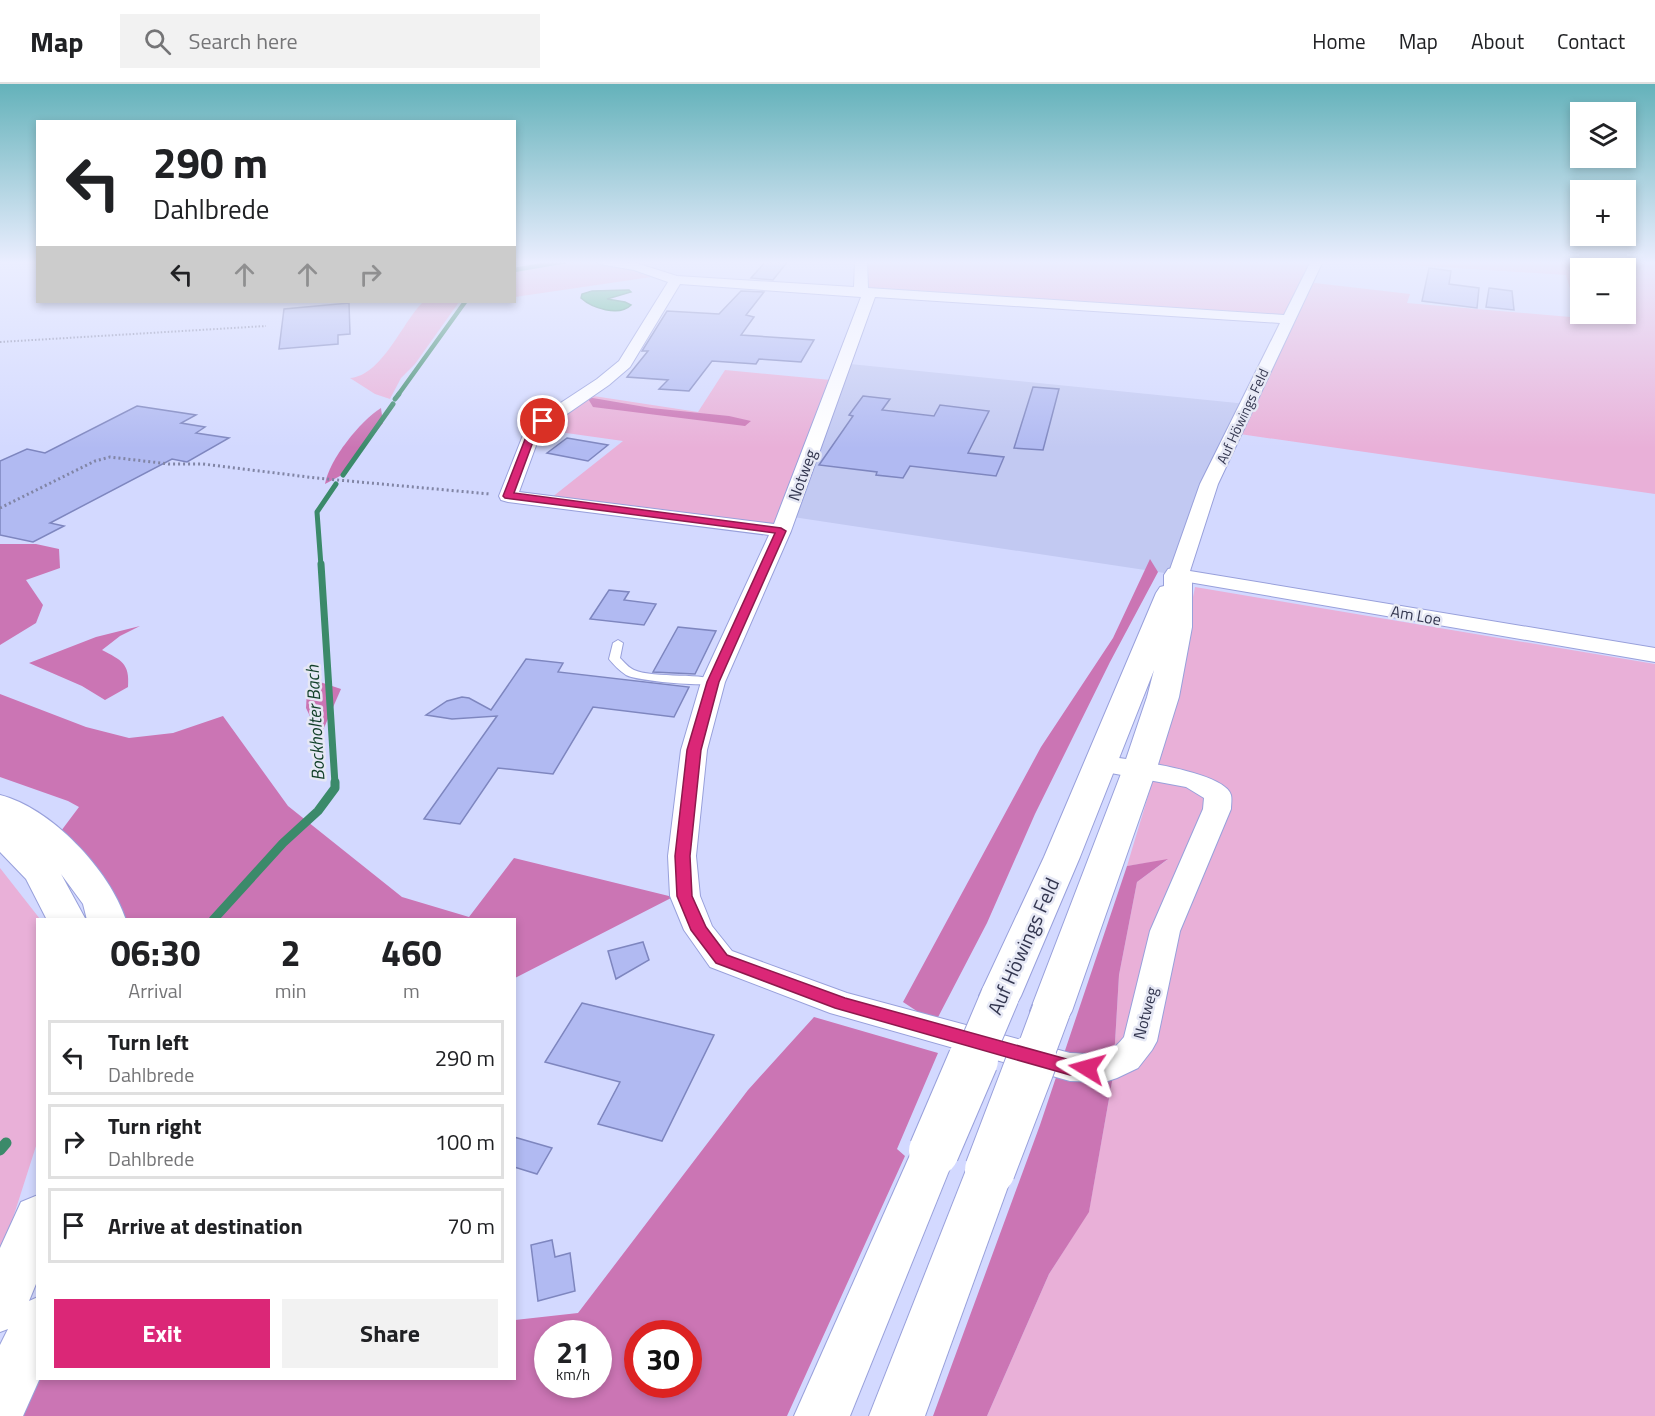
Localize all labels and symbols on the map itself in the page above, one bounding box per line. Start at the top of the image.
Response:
street label: Auf Höwings Feld [1211,365,1273,467]
pin [517,395,568,446]
street label: Notweg [782,446,822,504]
street label: Am Loe [1389,599,1443,631]
water label: Bockholter Bach [298,664,332,781]
street label: Auf Höwings Feld [979,872,1067,1020]
street label: Notweg [1127,984,1163,1042]
position arrow [1055,1036,1119,1100]
speed limit sign: 30 [624,1320,702,1398]

